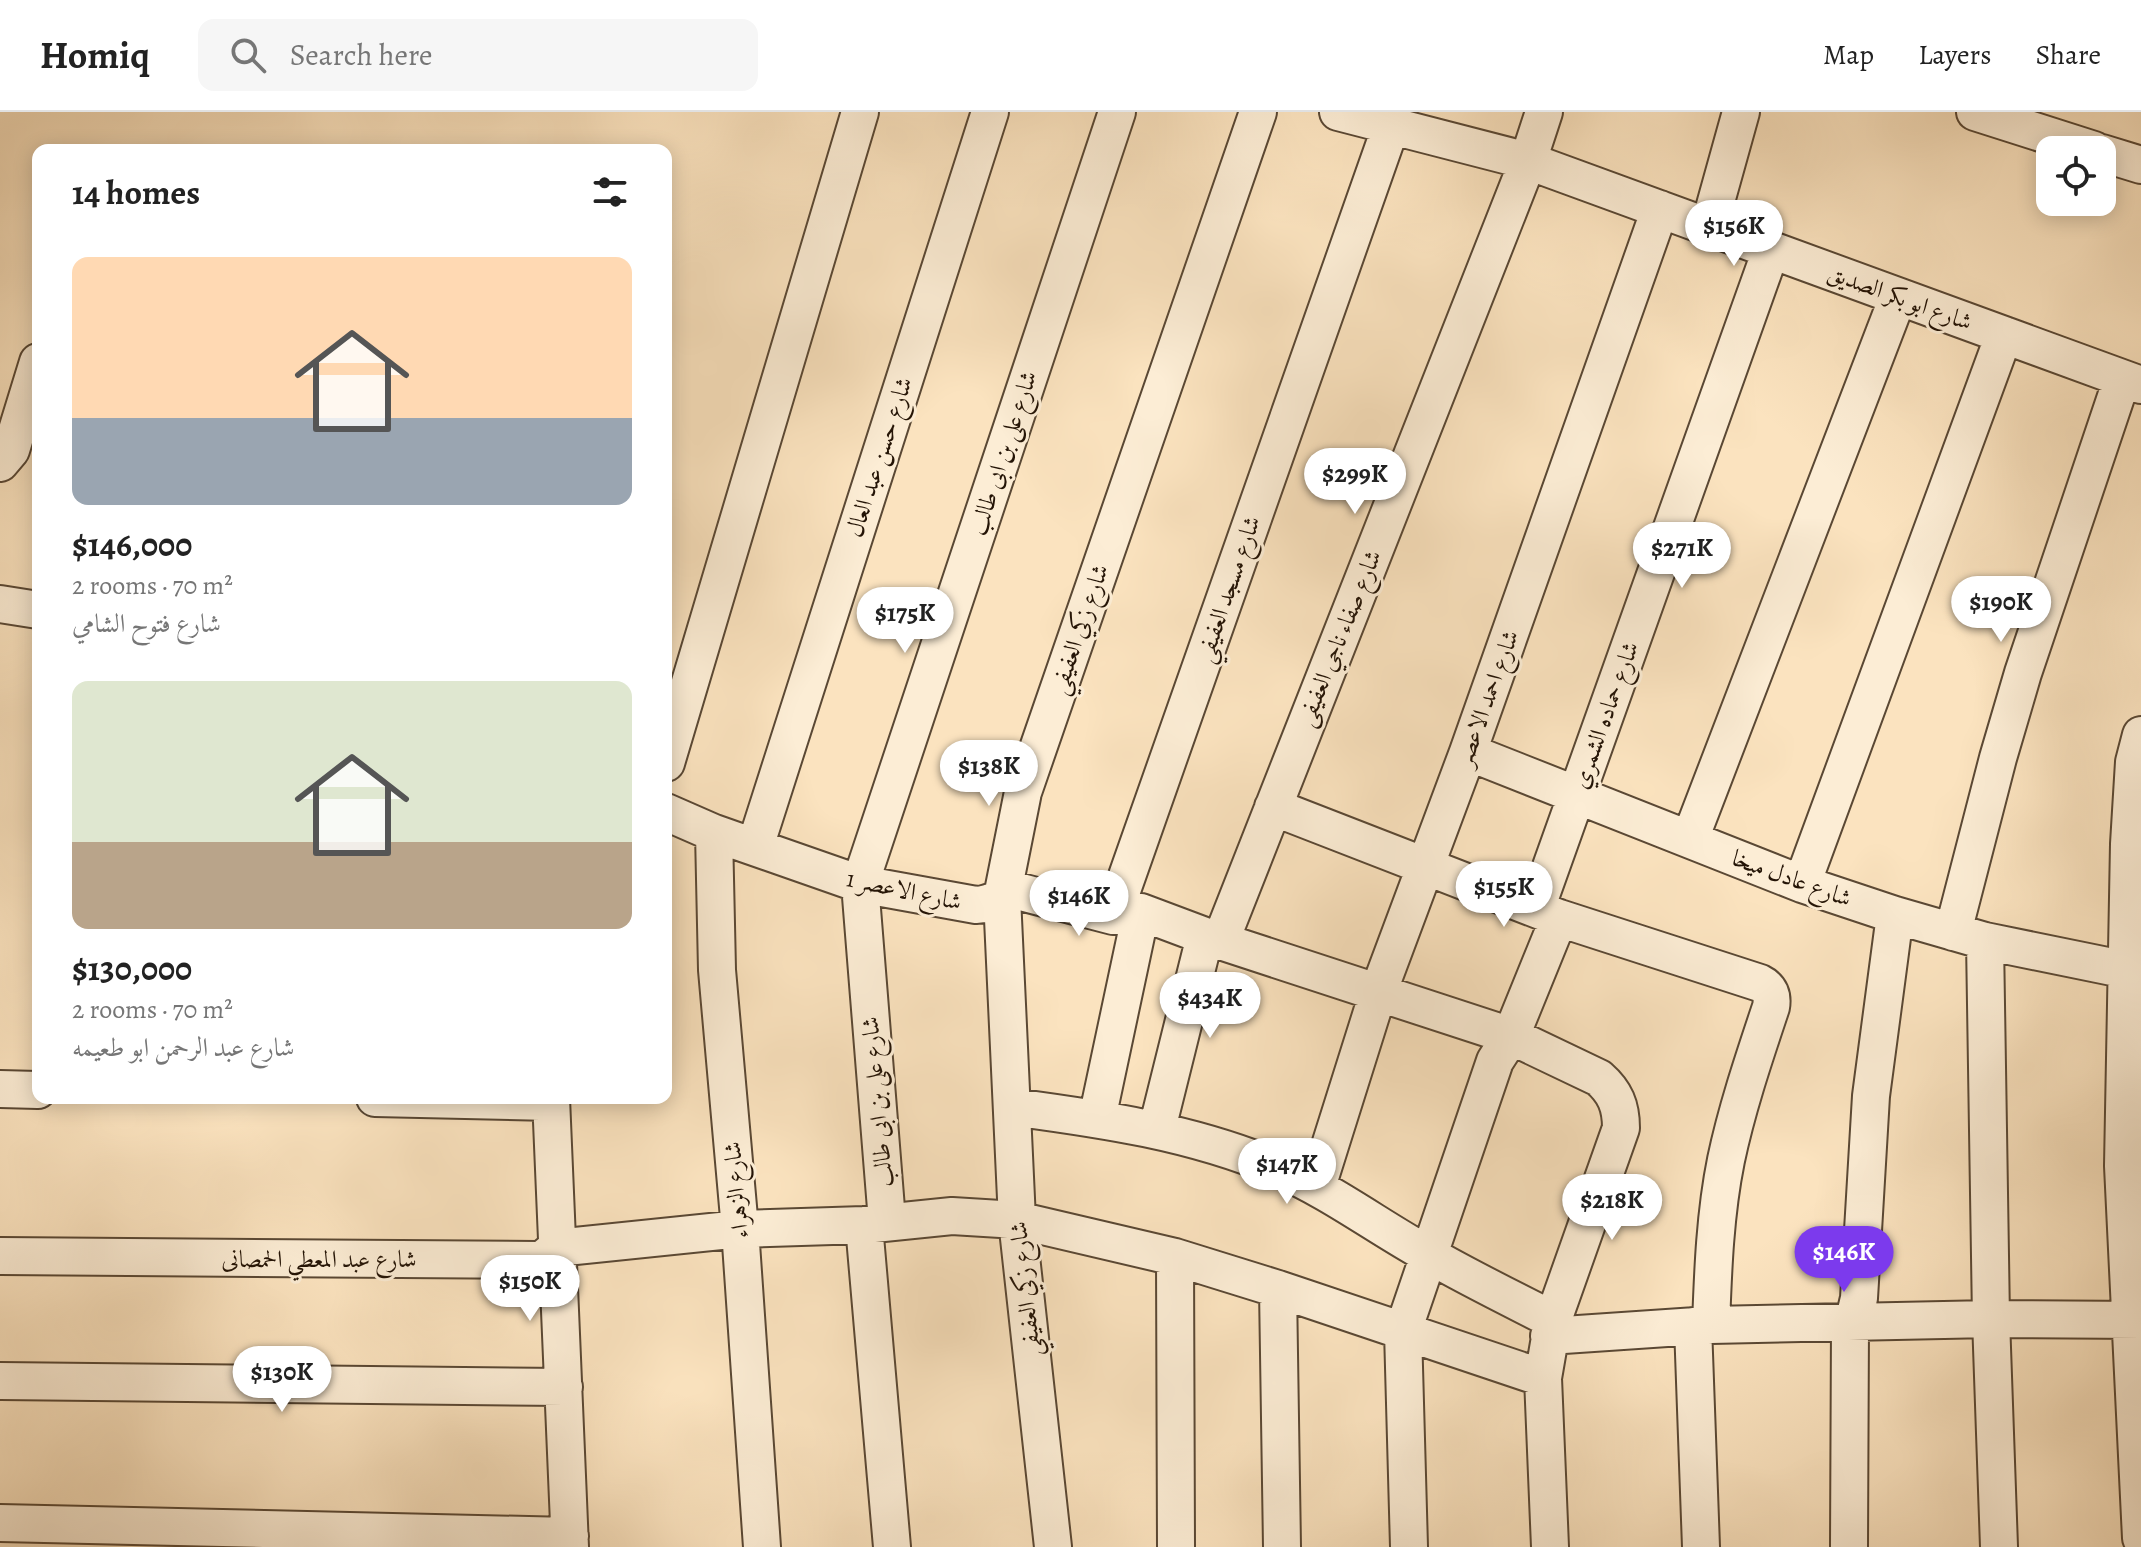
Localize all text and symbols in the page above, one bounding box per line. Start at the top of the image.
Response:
search box [198,19,758,91]
text: Homiq [40,29,150,81]
icon: search [226,33,270,77]
text: Search here [290,35,433,75]
text: Map [1823,36,1874,74]
text: Layers [1918,36,1991,74]
text: Share [2035,36,2101,74]
map controls [2036,136,2116,216]
button: locate [2036,136,2116,216]
text: 14 homes [72,169,200,216]
icon: filters [588,170,632,214]
pin: $156K [1678,200,1790,268]
text: $156K [1703,208,1765,243]
street label: شارع ابو بكر الصديق [1822,256,1977,342]
icon: home [280,309,424,453]
street label: شارع على بن ابى طالب [961,367,1048,541]
street label: شارع حسن عبد العال [838,373,924,543]
pin: $299K [1299,448,1411,516]
text: $299K [1322,456,1388,491]
street label: شارع مسجد العفيفي [1188,511,1275,669]
text: $146,000 [72,521,192,568]
pin: $271K [1626,522,1738,590]
text: $271K [1651,530,1713,565]
street label: شارع صفاء ناجي العفيفى [1289,545,1393,732]
street label: شارع زكي العفيفي [1042,560,1123,701]
text: 2 rooms · 70 m² [72,568,233,603]
pin: $190K [1945,576,2057,644]
text: $190K [1969,584,2033,619]
pin: $175K [849,587,961,655]
text: $175K [875,595,935,630]
text: شارع فتوح الشامي [72,606,221,641]
street label: شارع احمد الاعصر [1447,625,1530,775]
street label: شارع حماده الشمري [1564,637,1650,794]
icon: home [280,733,424,877]
pin: $138K [933,740,1045,808]
text: $138K [958,748,1020,783]
street label: شارع عادل ميخا [1727,842,1856,918]
pin: $155K [1448,861,1560,929]
street label: شارع الاعصر 1 [843,862,965,922]
text: $155K [1474,869,1534,904]
pin: $146K [1023,870,1135,938]
text: $146K [1048,878,1110,913]
text: $130,000 [72,945,192,992]
pin: $434K [1154,972,1266,1040]
text: $434K [1178,980,1242,1015]
text: 2 rooms · 70 m² [72,992,233,1027]
street label: شارع على بن ابى طالب [854,1015,904,1189]
text: شارع عبد الرحمن ابو طعيمه [72,1030,295,1065]
pin: $147K [1231,1138,1343,1206]
street label: شارع الزهراء [716,1140,760,1240]
text: $147K [1256,1146,1318,1181]
pin: $218K [1556,1174,1668,1242]
text: $218K [1580,1182,1644,1217]
street label: شارع زكي العفيفي [1002,1219,1055,1358]
pin: $146K [1788,1226,1900,1294]
text: $146K [1813,1234,1875,1269]
street label: شارع عبد المعطي الحمصانى [221,1243,417,1282]
pin: $150K [474,1255,586,1323]
text: $150K [499,1263,561,1298]
pin: $130K [226,1346,338,1414]
text: $130K [251,1354,313,1389]

